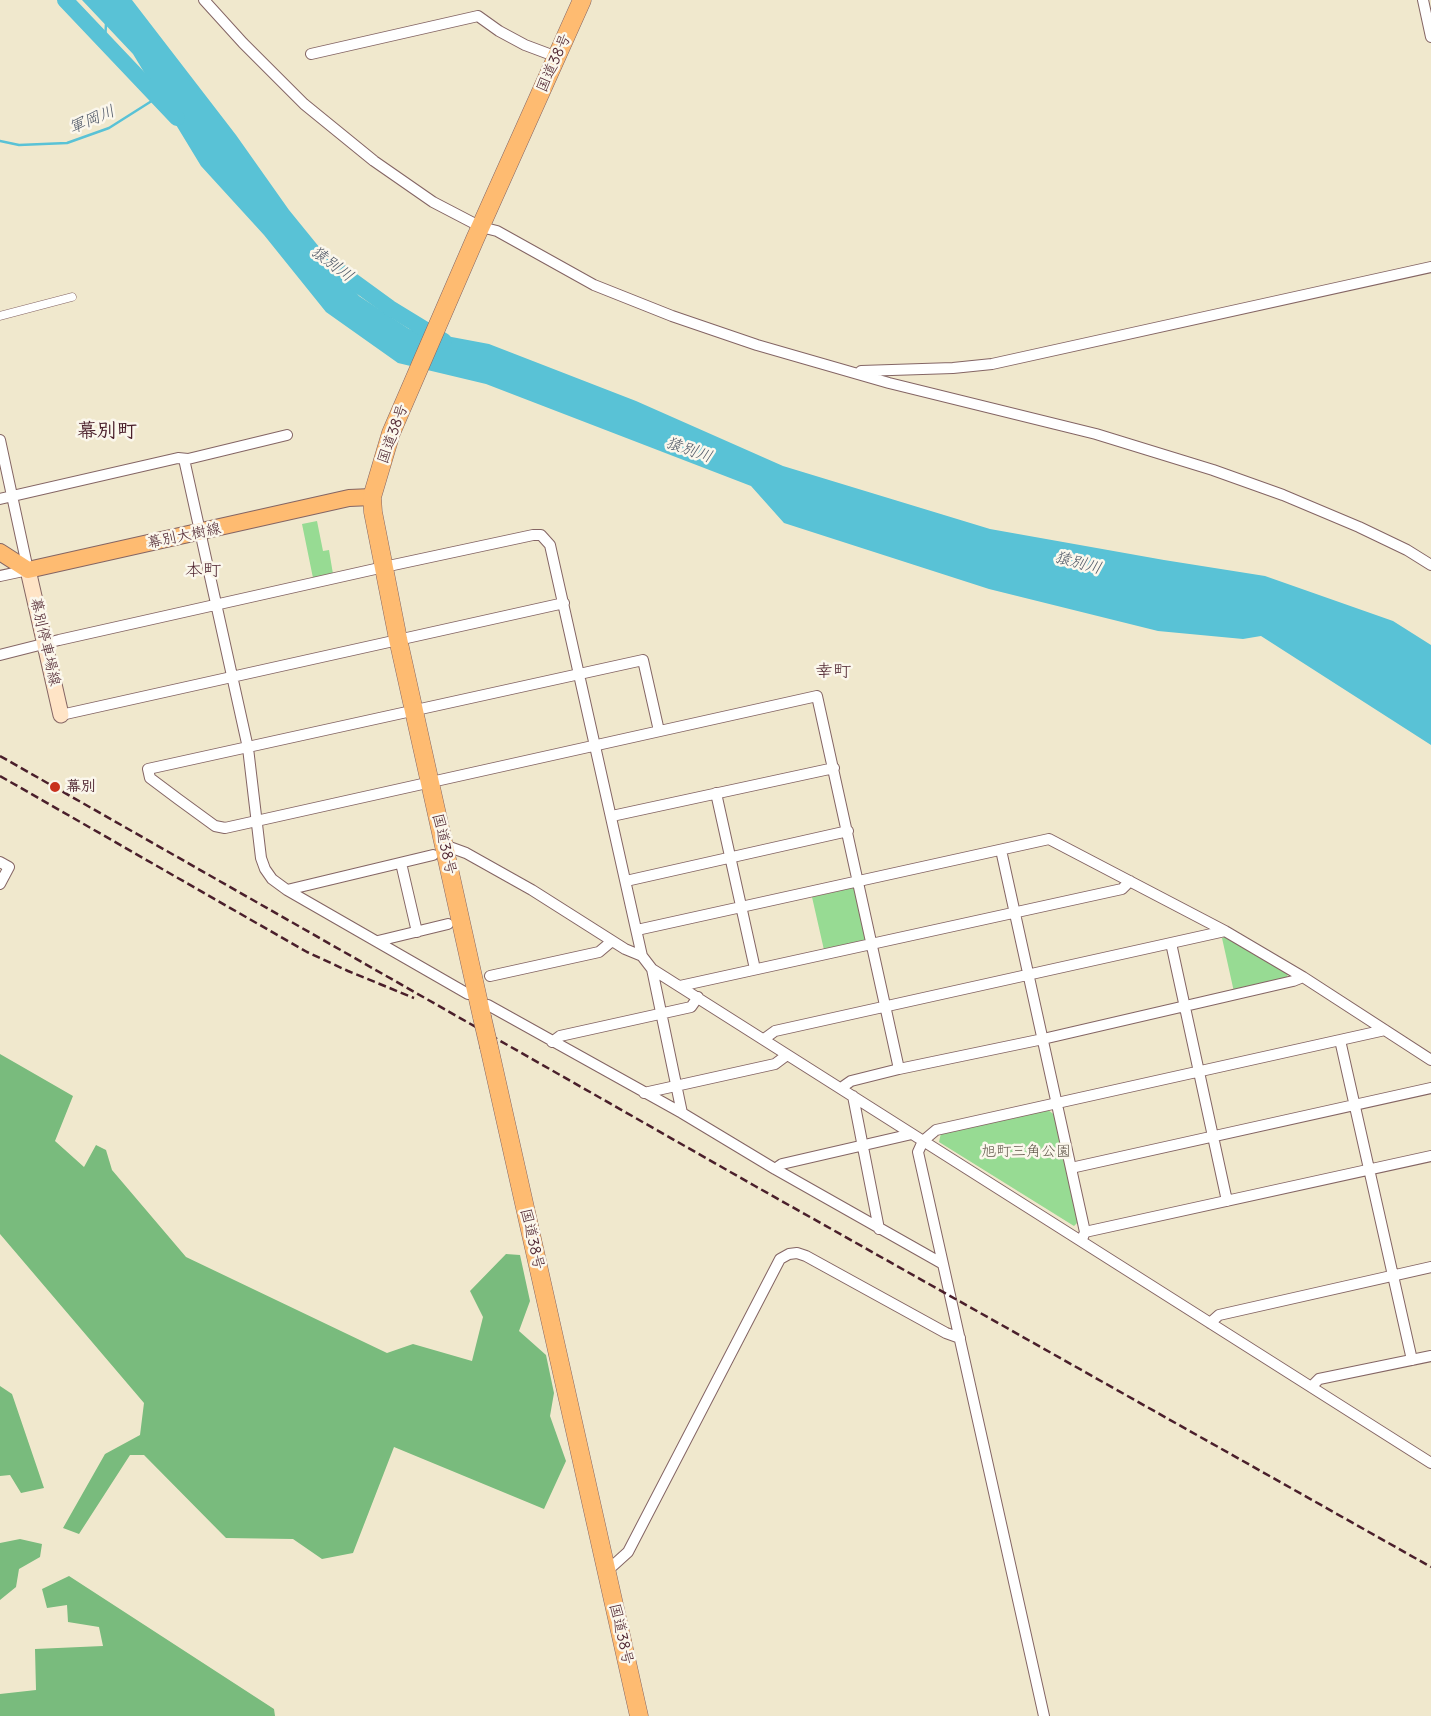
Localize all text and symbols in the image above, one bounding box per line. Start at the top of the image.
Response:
street label: 国道38号 [533,31,575,95]
water label: 軍岡川 [66,102,118,138]
water label: 猿別川 [307,242,357,286]
street label: 国道38号 [374,402,412,466]
district label: 幕別町 [77,419,137,443]
water label: 猿別川 [663,433,715,467]
street label: 幕別大樹線 [145,519,223,553]
water label: 猿別川 [1052,548,1104,578]
district label: 本町 [185,560,221,582]
street label: 幕別停車場線 [26,596,64,688]
district label: 幸町 [815,661,851,683]
place label: 幕別 [66,778,96,796]
marker: 幕別 [48,780,62,794]
street label: 国道38号 [428,812,460,876]
park label: 旭町三角公園 [981,1143,1071,1161]
street label: 国道38号 [516,1207,548,1271]
street label: 国道38号 [605,1602,637,1666]

